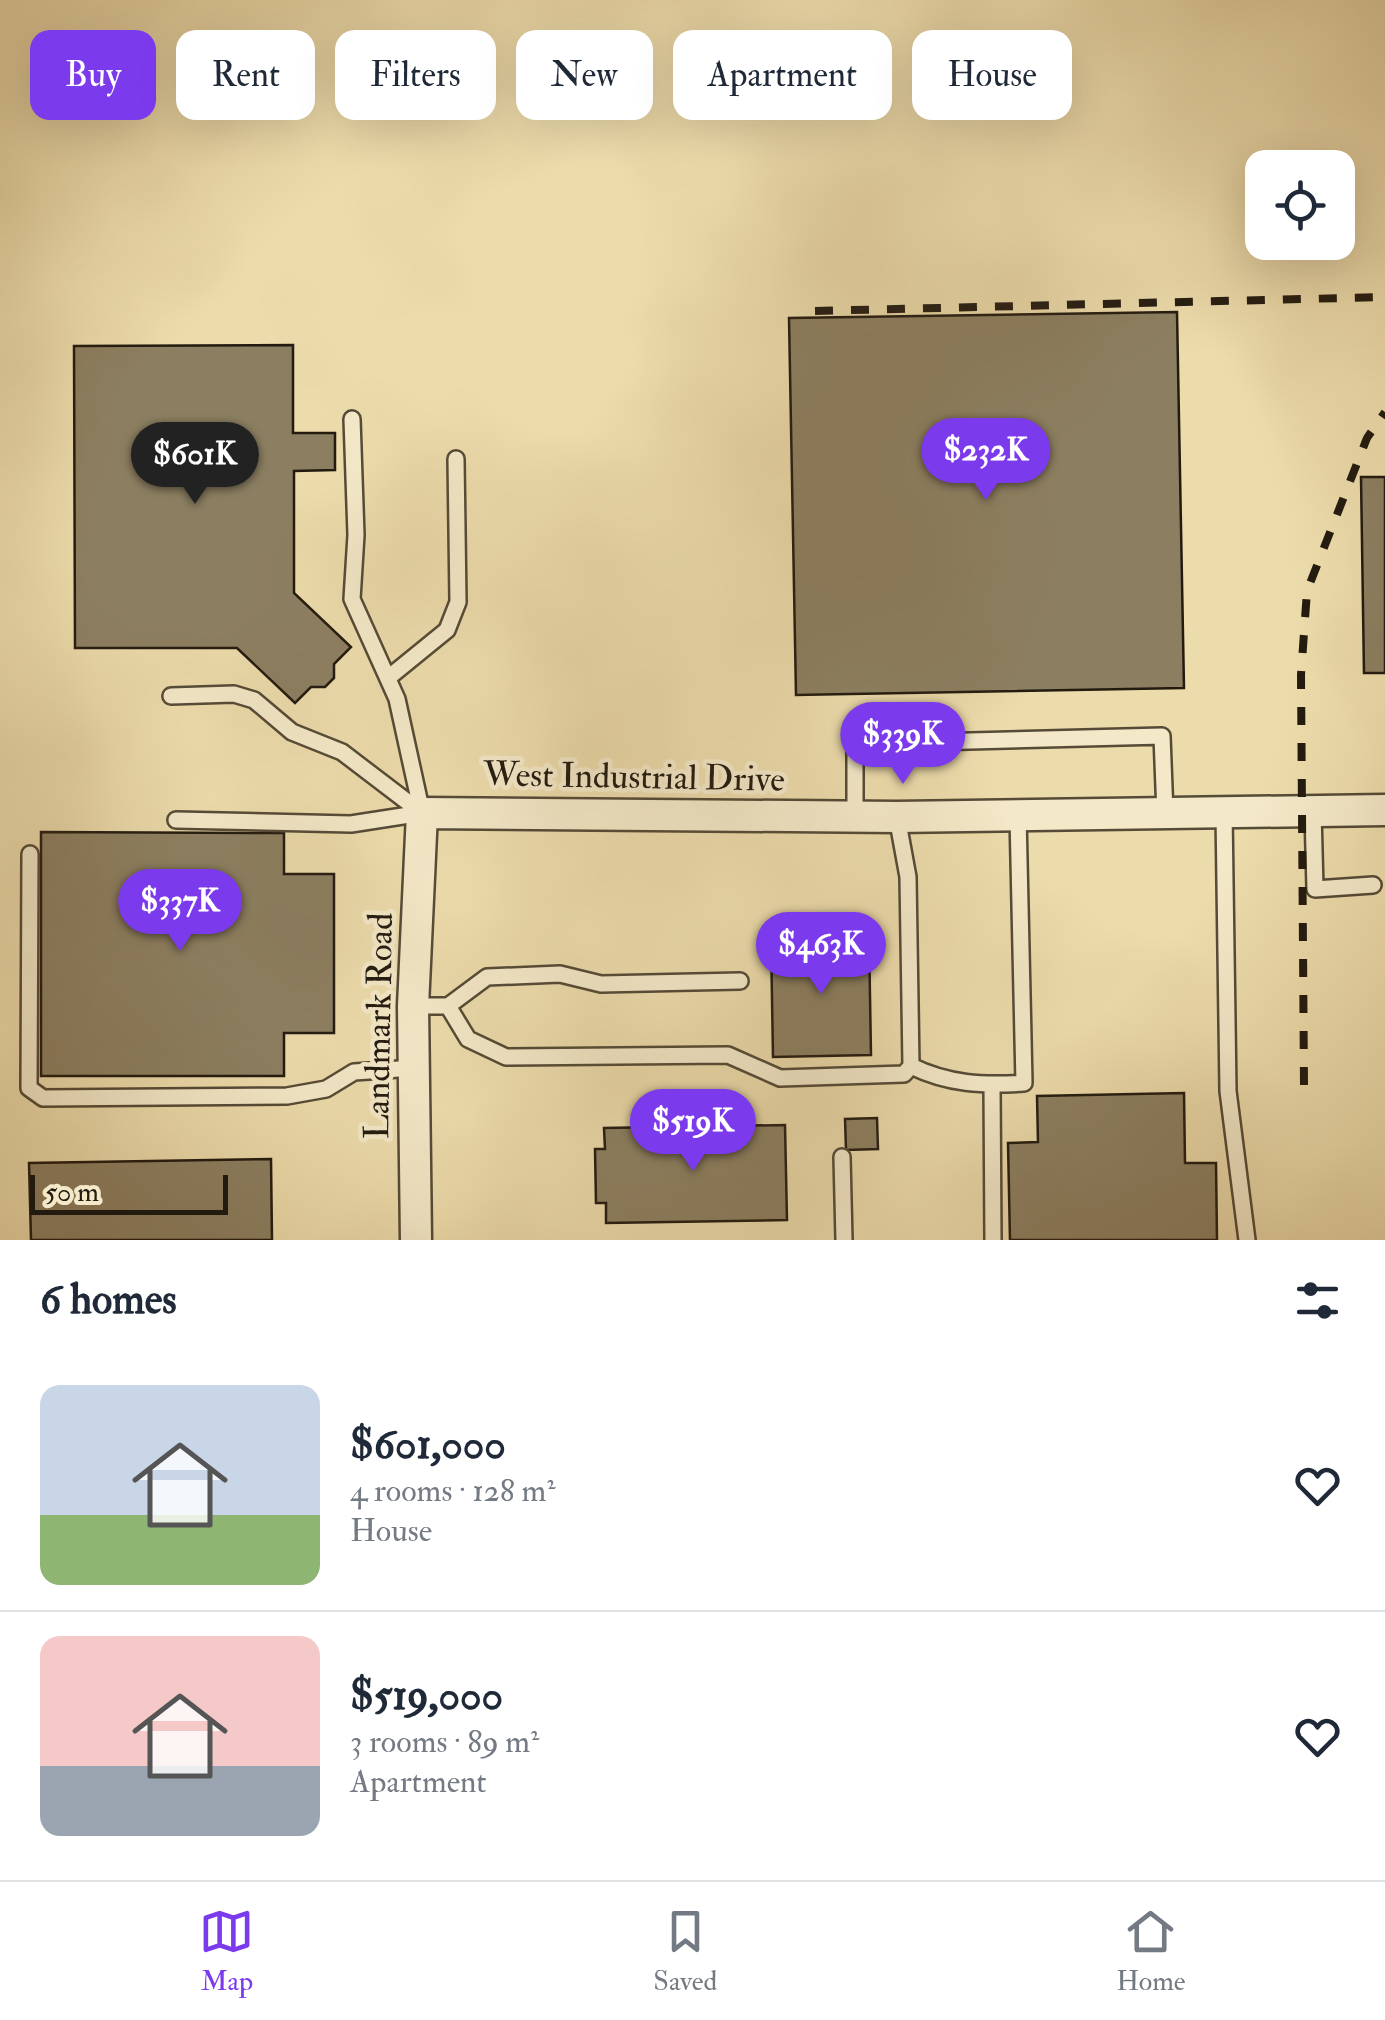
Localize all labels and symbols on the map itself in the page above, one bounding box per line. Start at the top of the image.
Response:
pin: $232K [916,418,1056,503]
pin: $601K [125,422,265,507]
pin: $339K [833,702,973,787]
street label: West Industrial Drive [482,752,785,802]
pin: $337K [110,869,250,954]
street label: Landmark Road [355,912,403,1140]
pin: $463K [751,912,891,997]
pin: $519K [623,1089,763,1174]
scale bar [30,1170,228,1214]

